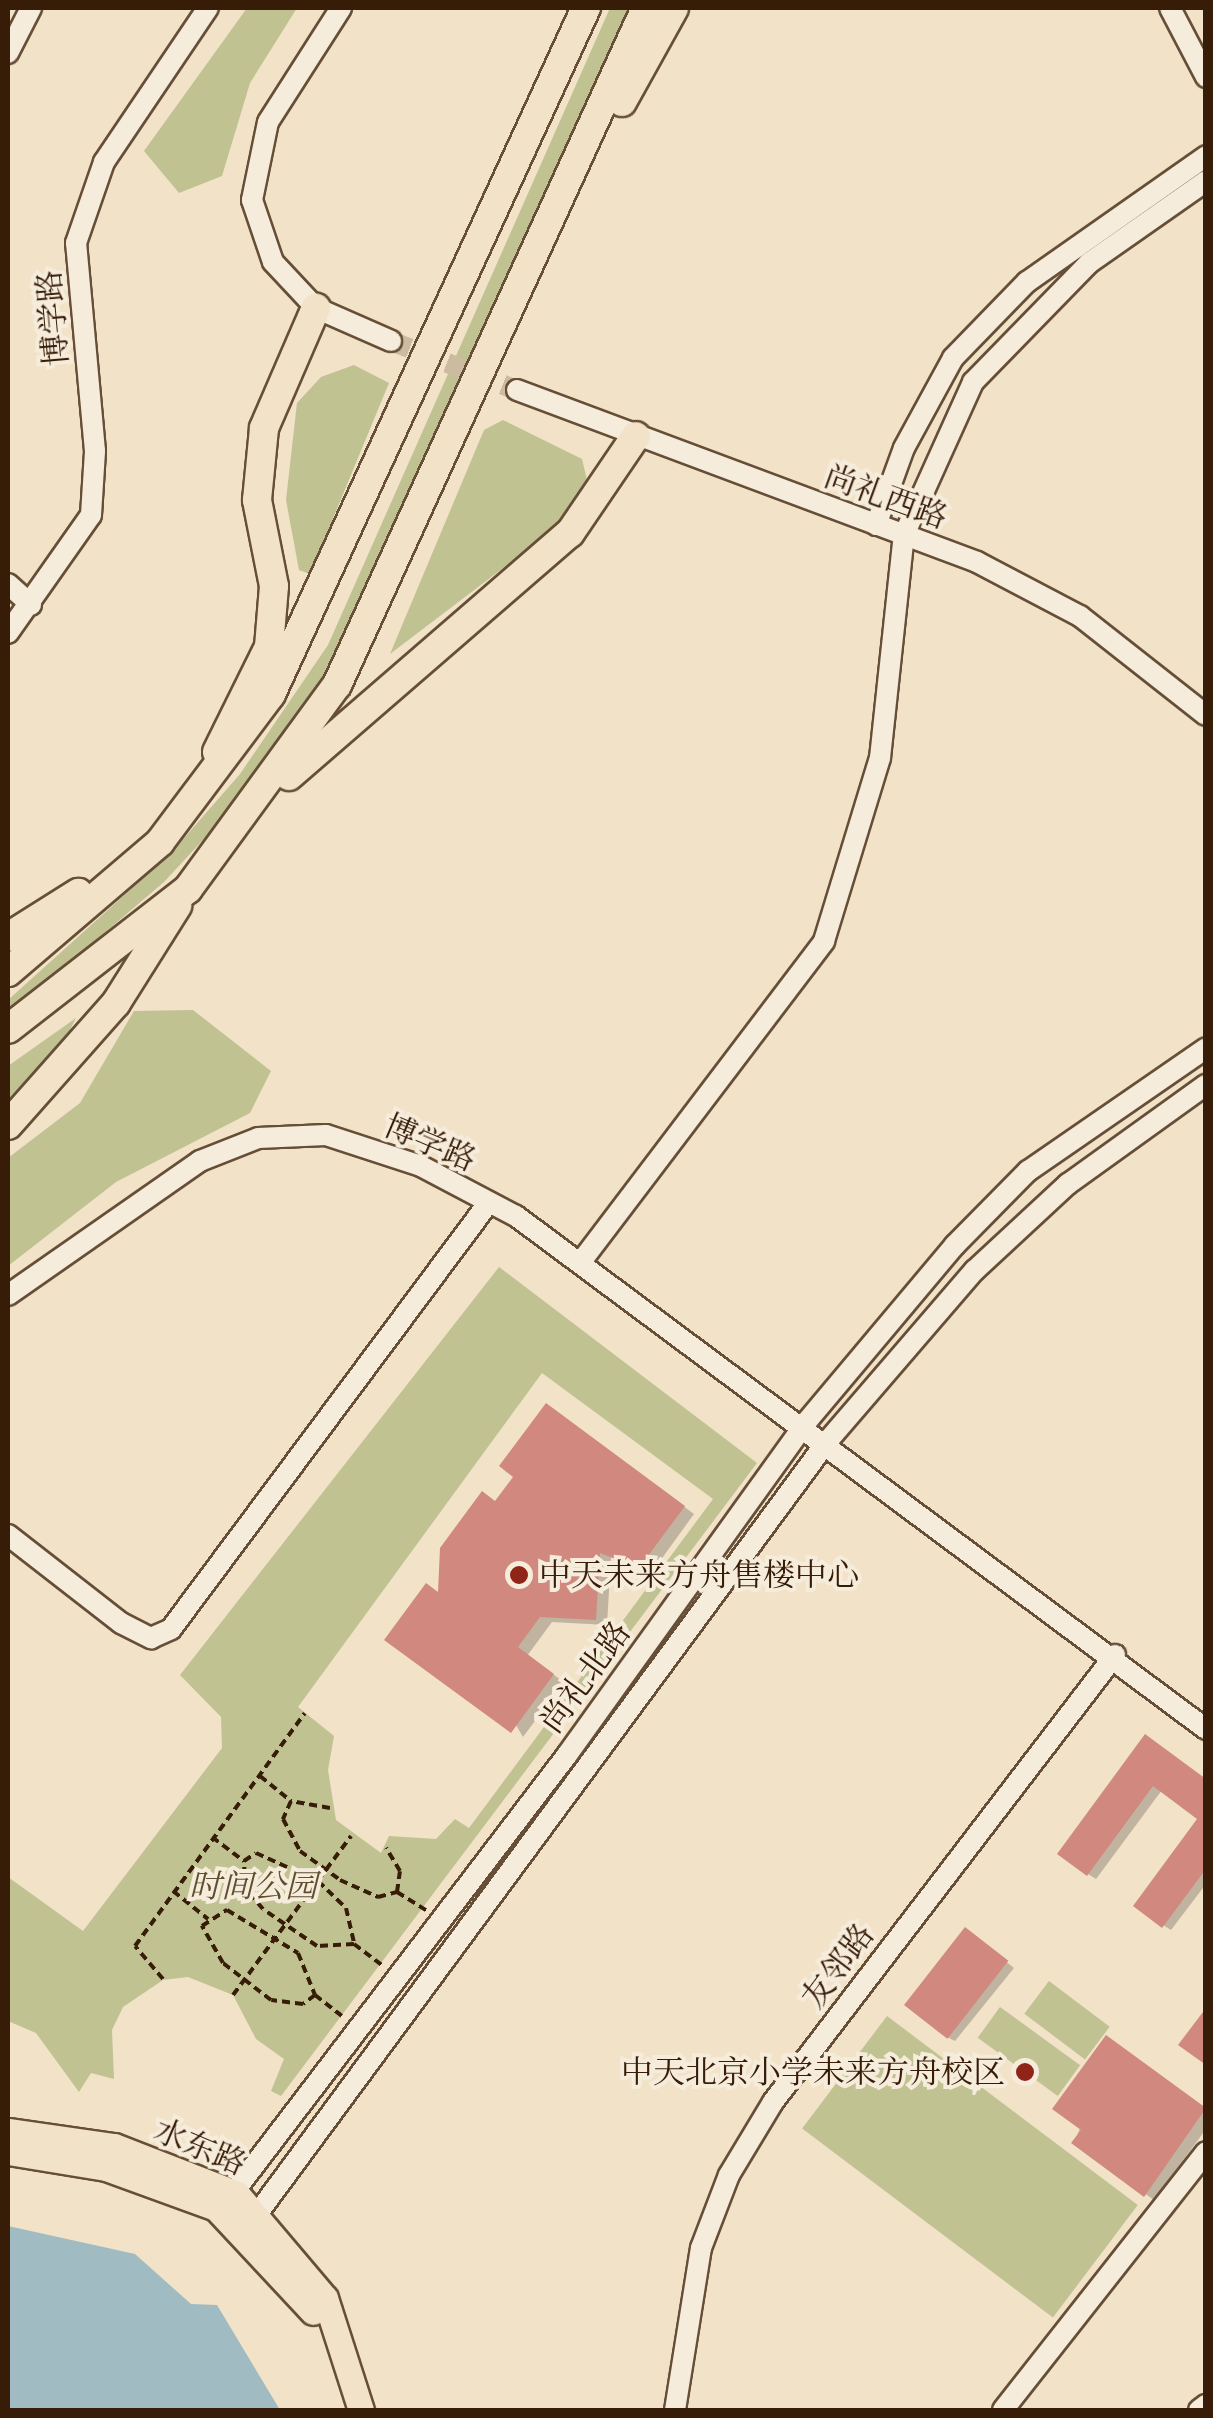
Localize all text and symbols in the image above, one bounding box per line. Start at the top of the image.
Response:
street label: 博学路 [30,269,76,367]
street label: 尚礼西路 [819,457,953,537]
street label: 博学路 [378,1107,482,1179]
place label: 中天未来方舟售楼中心 [539,1556,859,1594]
marker: 中天未来方舟售楼中心 [508,1564,530,1586]
street label: 尚礼北路 [532,1614,638,1740]
park label: 时间公园 [189,1867,317,1905]
street label: 友邻路 [794,1916,882,2016]
place label: 中天北京小学未来方舟校区 [621,2053,1005,2091]
marker: 中天北京小学未来方舟校区 [1014,2061,1036,2083]
street label: 水东路 [148,2111,252,2183]

